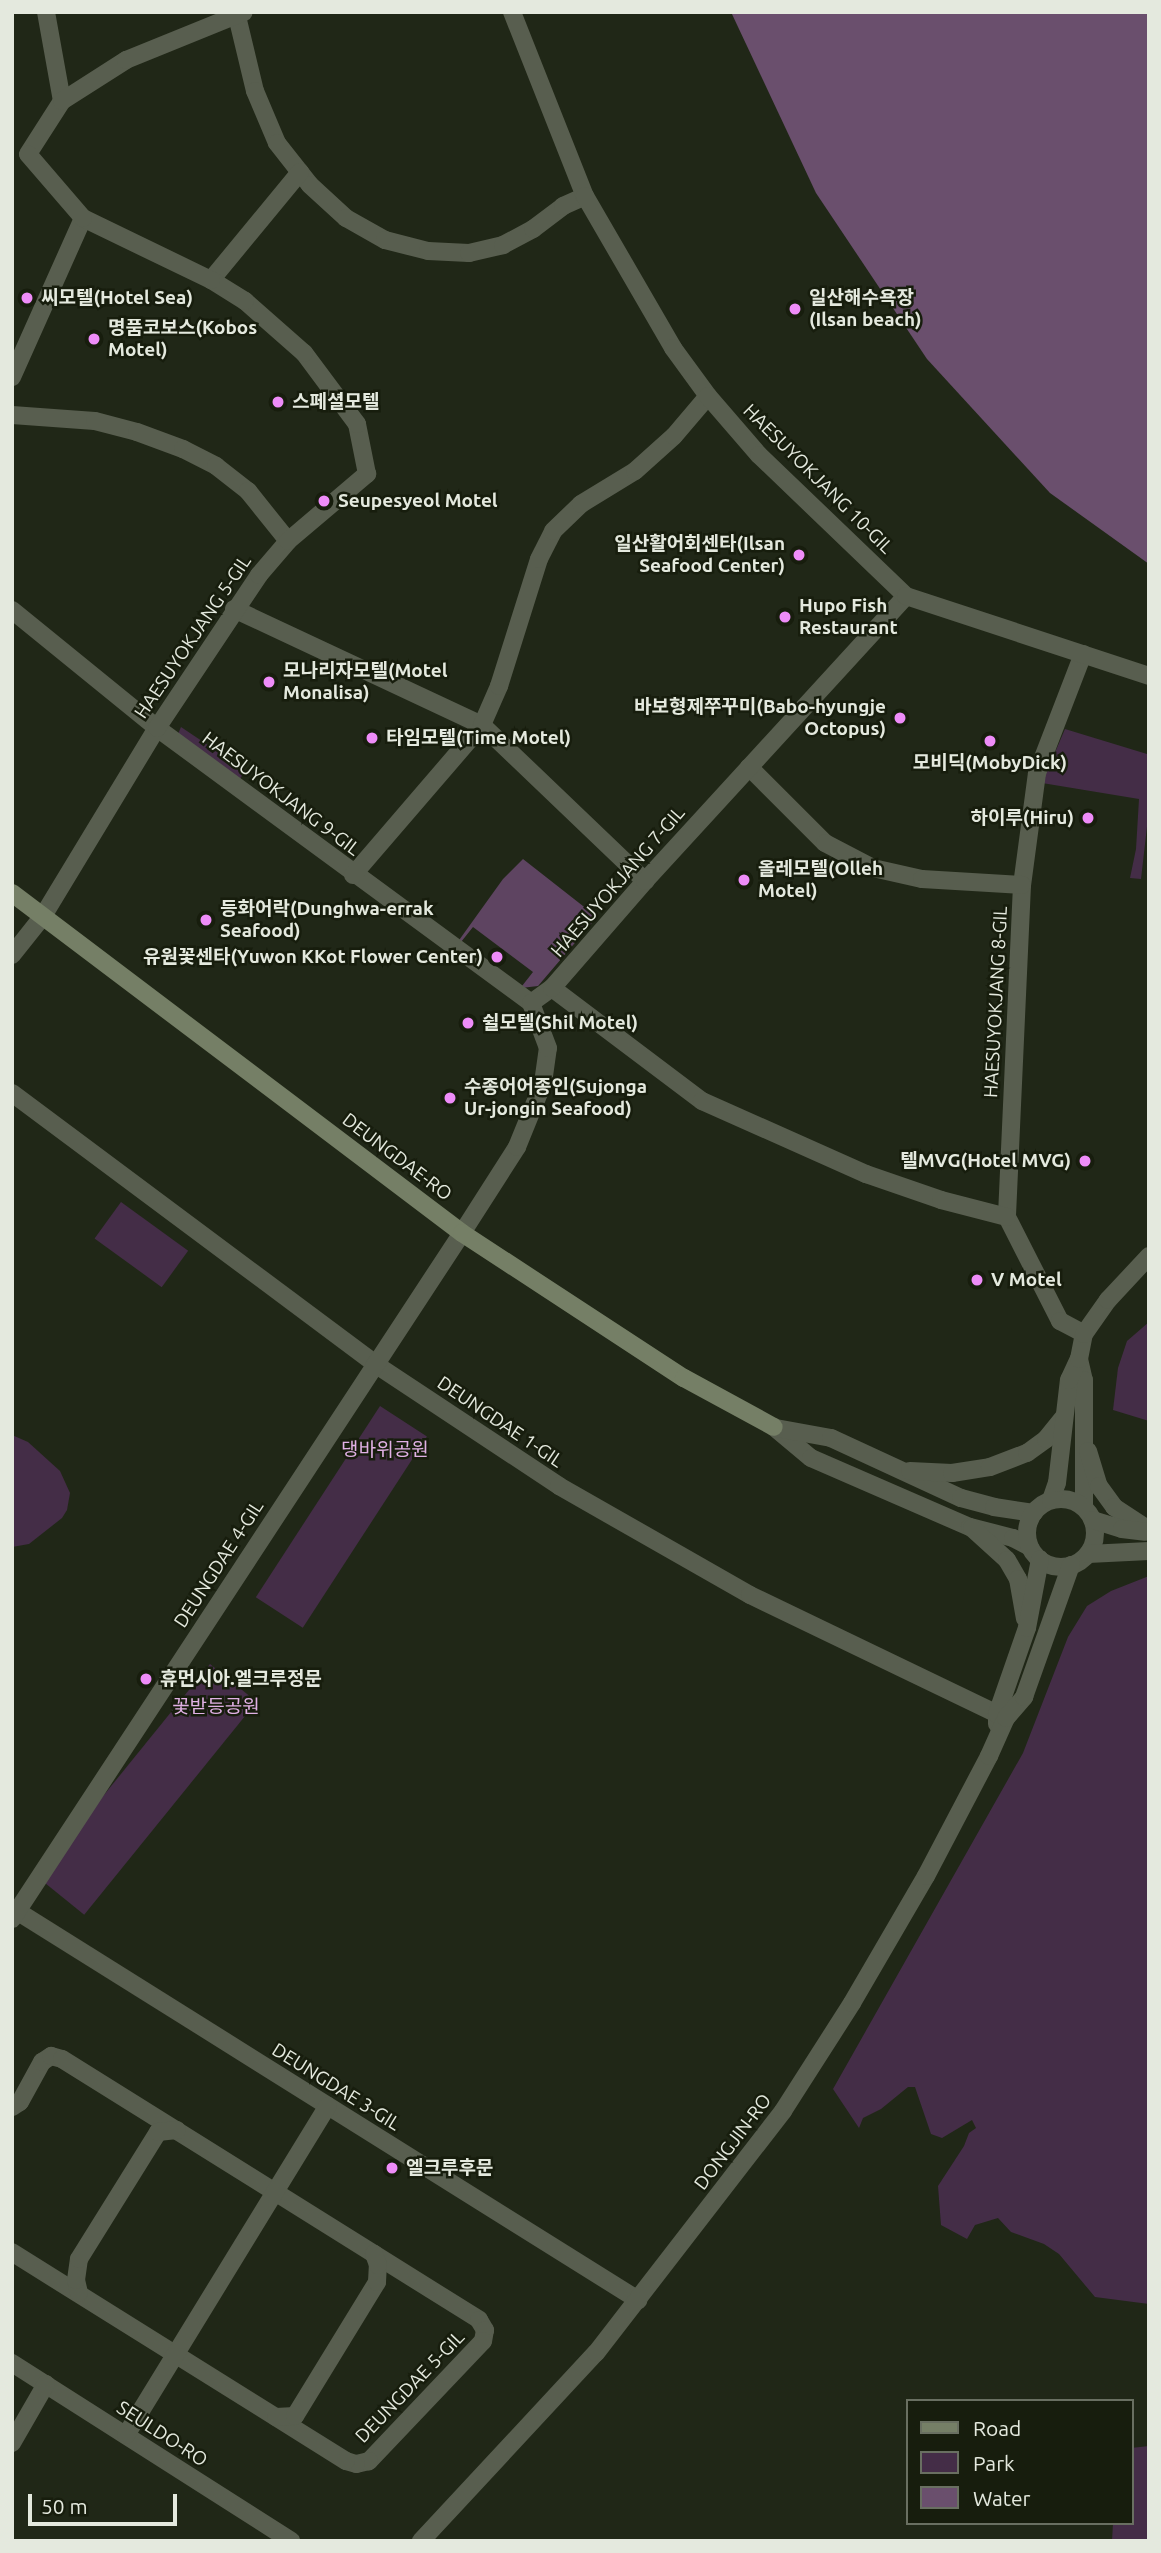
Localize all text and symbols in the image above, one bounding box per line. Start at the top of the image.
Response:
place label: 씨모텔(Hotel Sea) [41,287,193,309]
place label: 일산해수욕장 (Ilsan beach) [809,287,921,331]
marker: 씨모텔(Hotel Sea) [19,290,35,306]
marker: 일산해수욕장 (Ilsan beach) [787,301,803,317]
place label: 명품코보스(Kobos Motel) [108,317,257,361]
marker: 명품코보스(Kobos Motel) [86,331,102,347]
place label: 스페셜모텔 [292,391,379,413]
marker: 스페셜모텔 [270,394,286,410]
street label: HAESUYOKJANG 10-GIL [738,399,898,559]
place label: Seupesyeol Motel [338,490,498,512]
marker: Seupesyeol Motel [316,493,332,509]
place label: 일산활어회센타(Ilsan Seafood Center) [614,533,785,577]
marker: 일산활어회센타(Ilsan Seafood Center) [791,547,807,563]
street label: HAESUYOKJANG 5-GIL [130,551,256,723]
place label: Hupo Fish Restaurant [799,595,898,639]
marker: Hupo Fish Restaurant [777,609,793,625]
place label: 모나리자모텔(Motel Monalisa) [283,660,447,704]
marker: 모나리자모텔(Motel Monalisa) [261,674,277,690]
place label: 바보형제쭈꾸미(Babo-hyungje Octopus) [634,696,886,740]
marker: 바보형제쭈꾸미(Babo-hyungje Octopus) [892,710,908,726]
street label: HAESUYOKJANG 9-GIL [197,727,365,861]
place label: 타임모텔(Time Motel) [386,727,571,749]
marker: 타임모텔(Time Motel) [364,730,380,746]
marker: 모비딕(MobyDick) [982,733,998,749]
place label: 모비딕(MobyDick) [913,752,1067,774]
street label: HAESUYOKJANG 7-GIL [546,802,690,962]
place label: 하이루(Hiru) [970,807,1074,829]
marker: 하이루(Hiru) [1080,810,1096,826]
place label: 올레모텔(Olleh Motel) [758,858,883,902]
marker: 올레모텔(Olleh Motel) [736,872,752,888]
place label: 등화어락(Dunghwa-errak Seafood) [220,898,434,942]
street label: HAESUYOKJANG 8-GIL [980,906,1012,1098]
marker: 등화어락(Dunghwa-errak Seafood) [198,912,214,928]
place label: 유원꽃센타(Yuwon KKot Flower Center) [143,946,483,968]
marker: 유원꽃센타(Yuwon KKot Flower Center) [489,949,505,965]
place label: 쉴모텔(Shil Motel) [482,1012,638,1034]
marker: 쉴모텔(Shil Motel) [460,1015,476,1031]
place label: 수종어어종인(Sujonga Ur-jongin Seafood) [464,1076,647,1120]
marker: 수종어어종인(Sujonga Ur-jongin Seafood) [442,1090,458,1106]
street label: DEUNGDAE-RO [338,1108,456,1206]
place label: 텔MVG(Hotel MVG) [900,1150,1071,1172]
marker: 텔MVG(Hotel MVG) [1077,1153,1093,1169]
place label: V Motel [991,1269,1062,1291]
marker: V Motel [969,1272,985,1288]
street label: DEUNGDAE 1-GIL [433,1371,567,1473]
park label: 댕바위공원 [341,1439,429,1461]
street label: DEUNGDAE 4-GIL [169,1496,269,1632]
place label: 휴먼시아.엘크루정문 [160,1668,322,1690]
marker: 휴먼시아.엘크루정문 [138,1671,154,1687]
park label: 꽃받등공원 [172,1696,260,1718]
street label: DEUNGDAE 3-GIL [268,2038,404,2136]
street label: DONGJIN-RO [690,2090,776,2194]
place label: 엘크루후문 [406,2157,493,2179]
marker: 엘크루후문 [384,2160,400,2176]
street label: DEUNGDAE 5-GIL [351,2326,469,2448]
street label: SEULDO-RO [112,2396,212,2472]
legend [906,2399,1133,2525]
text: Road [973,2416,1021,2440]
text: Park [973,2451,1015,2475]
scale bar [32,2480,180,2524]
text: Water [973,2486,1031,2510]
text: 50 m [41,2494,88,2518]

